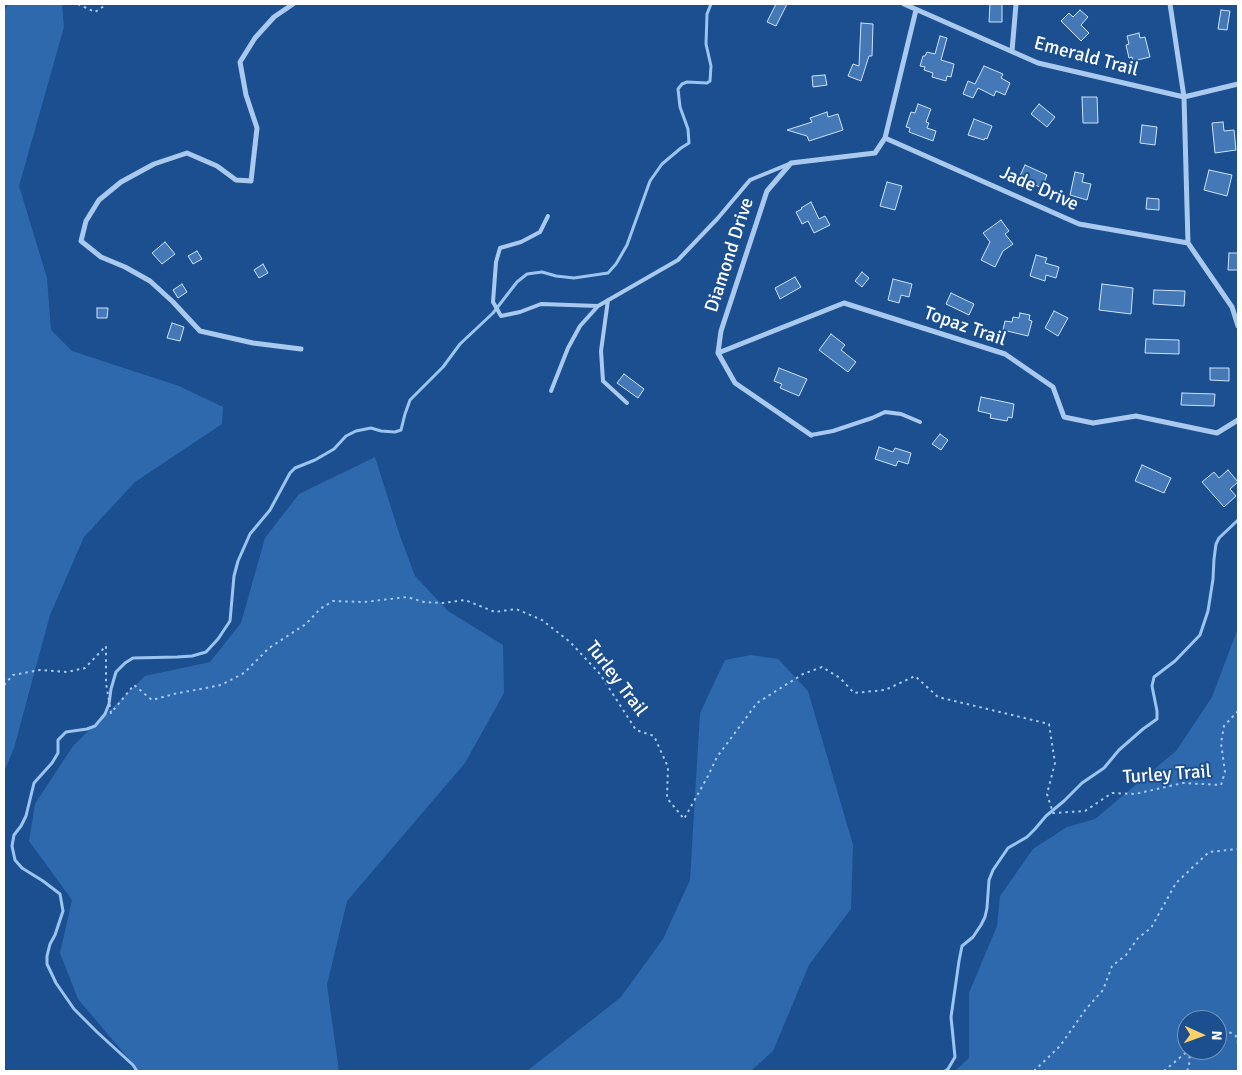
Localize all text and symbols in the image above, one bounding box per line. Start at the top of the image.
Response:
street label: Emerald Trail [1031,32,1141,82]
street label: Jade Drive [996,162,1082,216]
street label: Diamond Drive [701,195,759,315]
street label: Topaz Trail [921,302,1009,352]
street label: Turley Trail [580,637,652,721]
street label: Turley Trail [1122,761,1212,789]
north arrow [1177,1010,1227,1060]
text: N [1208,1030,1225,1041]

